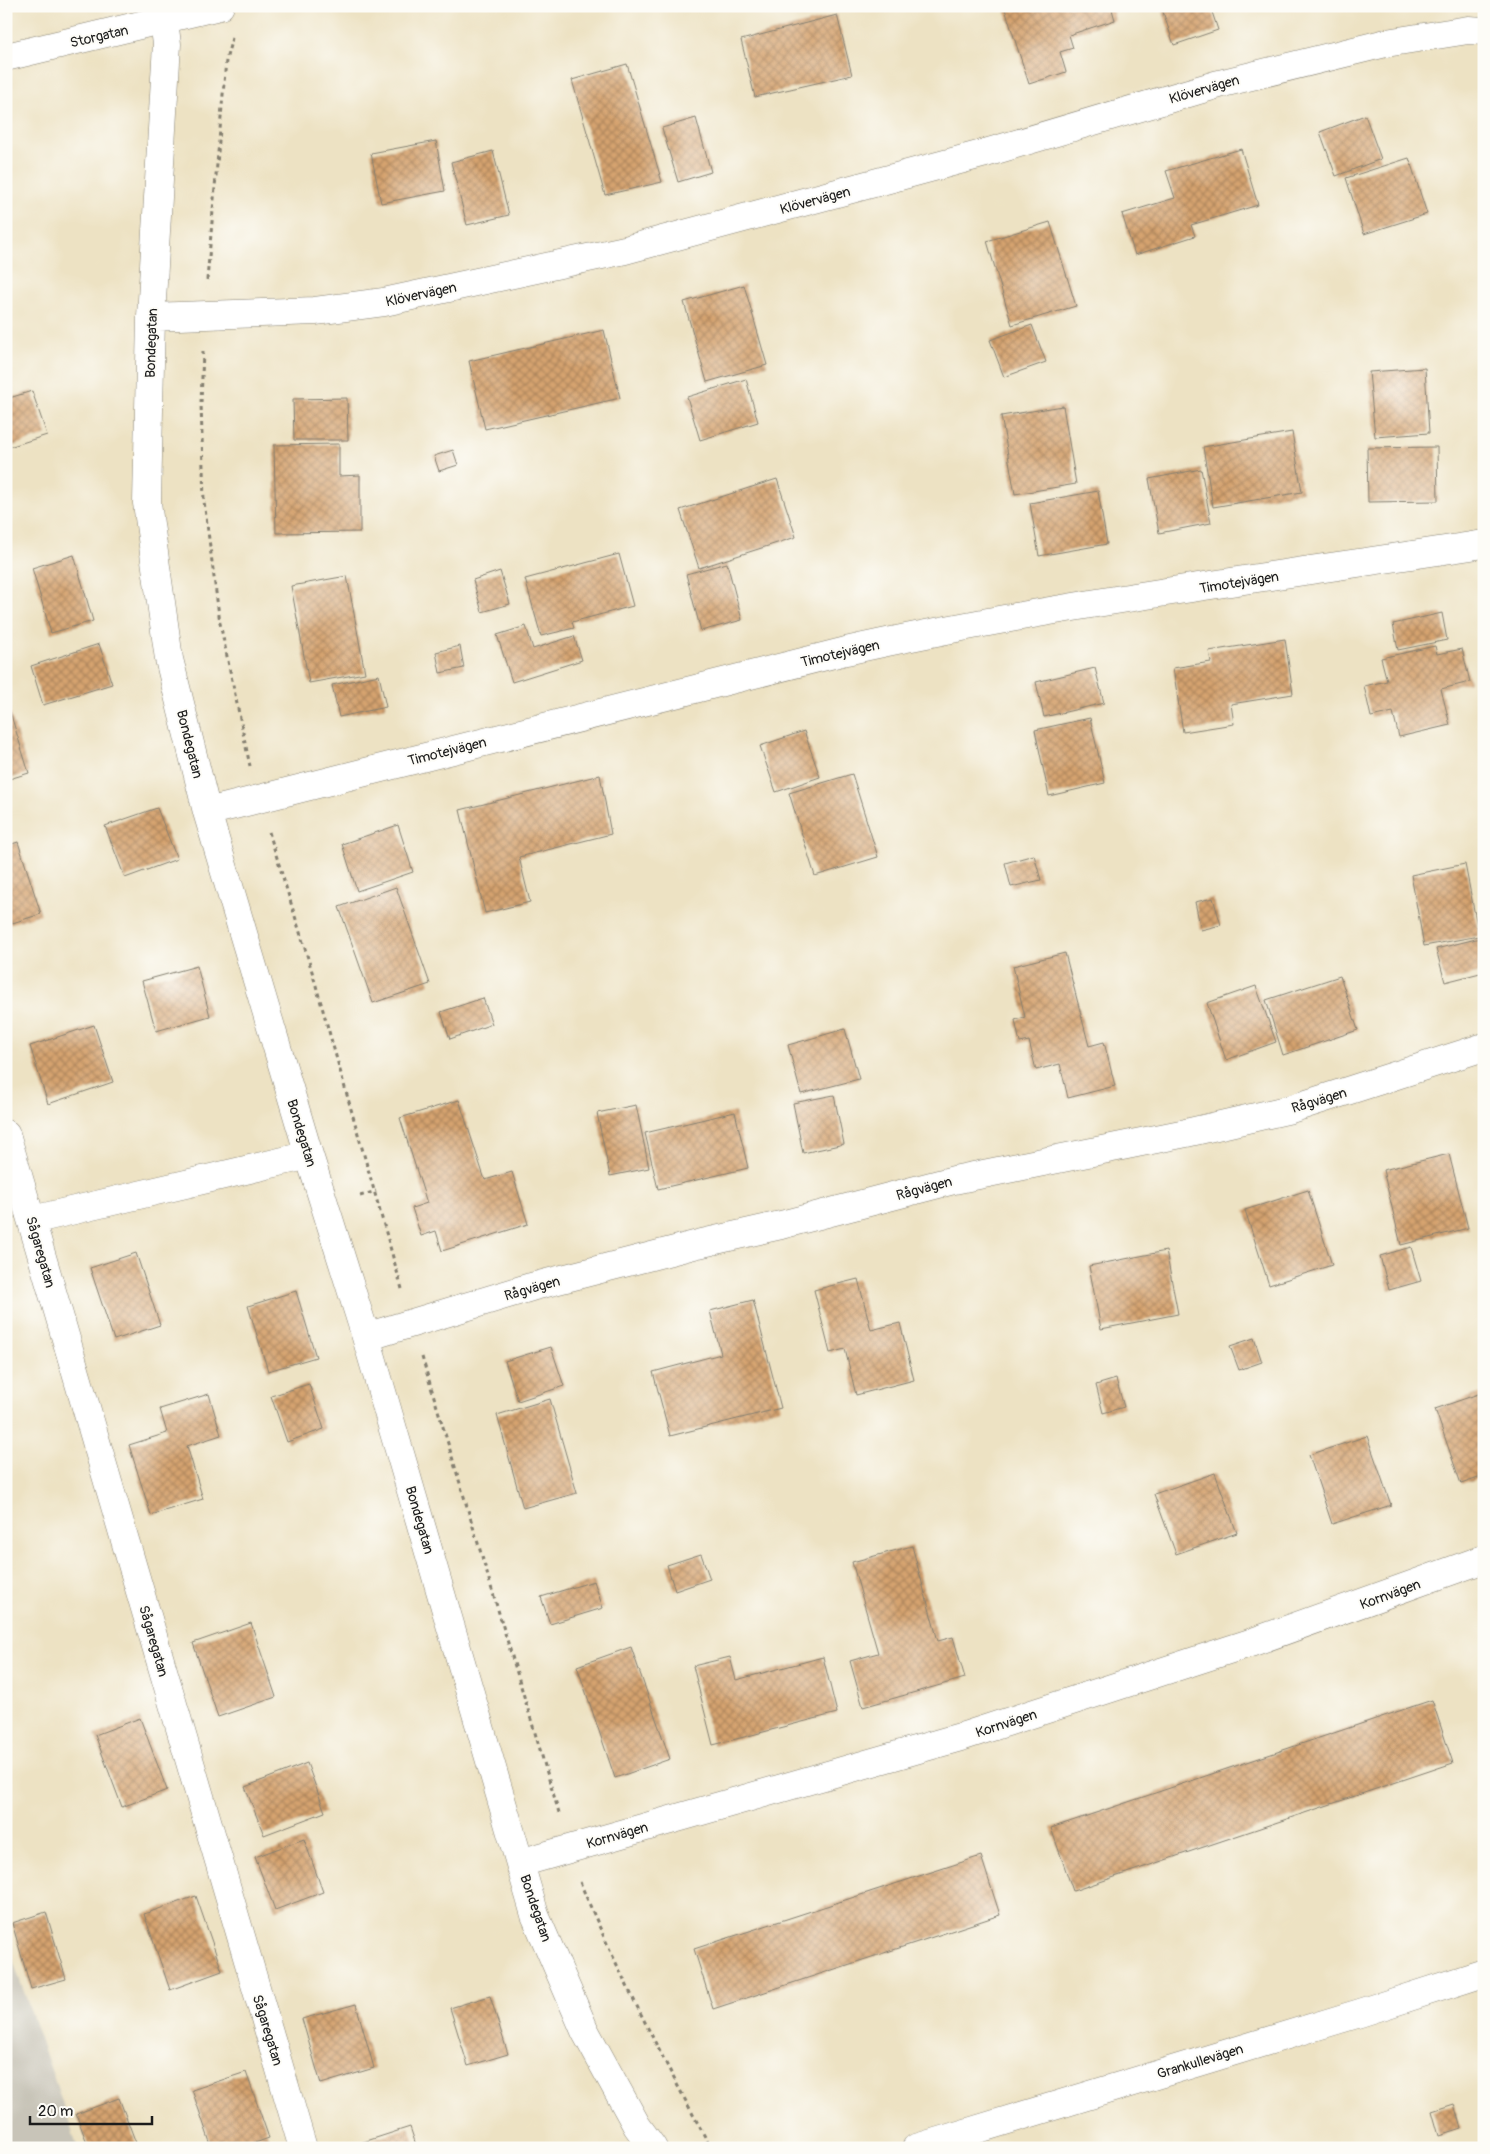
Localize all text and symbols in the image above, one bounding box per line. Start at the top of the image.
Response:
street label: Storgatan [68,22,130,51]
street label: Klövervägen [1167,71,1241,108]
street label: Klövervägen [778,183,852,218]
street label: Klövervägen [384,279,458,310]
street label: Bondegatan [142,308,161,378]
street label: Timotejvägen [1198,568,1280,597]
street label: Timotejvägen [799,636,881,671]
street label: Bondegatan [173,708,206,780]
street label: Timotejvägen [406,734,488,769]
street label: Rågvägen [1289,1084,1349,1117]
street label: Bondegatan [283,1097,320,1169]
street label: Rågvägen [894,1173,954,1204]
street label: Sågaregatan [22,1215,59,1290]
street label: Rågvägen [502,1272,562,1305]
street label: Bondegatan [402,1484,437,1556]
street label: Kornvägen [1357,1576,1423,1613]
street label: Sågaregatan [135,1604,172,1679]
street label: Kornvägen [973,1706,1039,1741]
street label: Kornvägen [584,1819,650,1852]
street label: Bondegatan [516,1872,555,1944]
street label: Sågaregatan [249,1993,286,2068]
street label: Grankullevägen [1155,2040,1245,2083]
scale bar [30,2094,152,2126]
text: 20 m [38,2102,73,2121]

